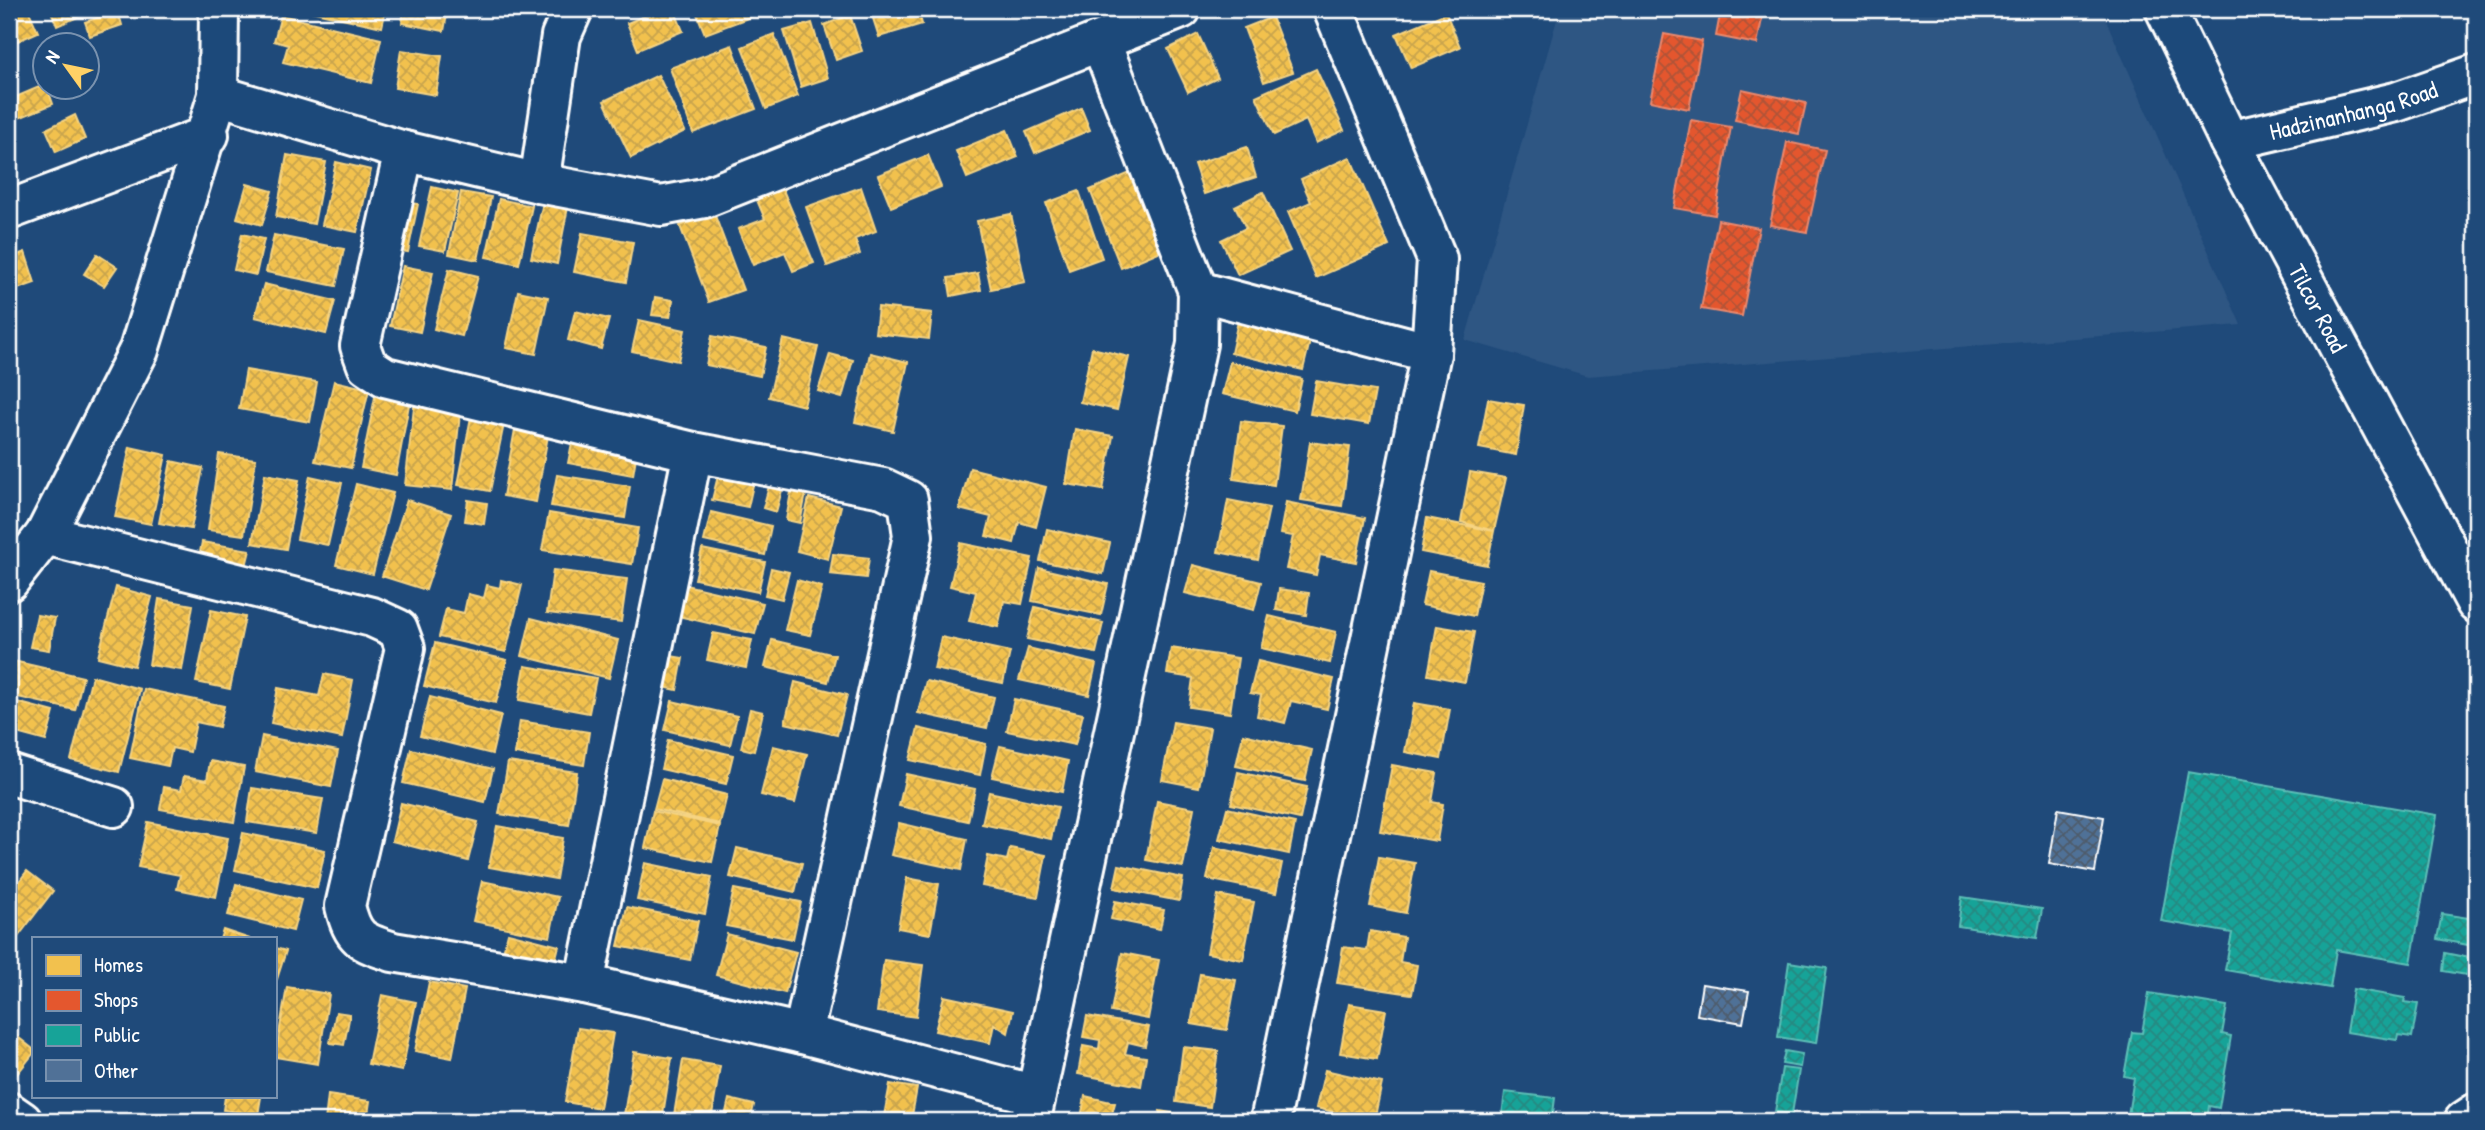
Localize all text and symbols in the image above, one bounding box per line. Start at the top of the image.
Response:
north arrow [32,32,102,102]
text: N [38,45,65,68]
street label: Hadzinanhanga Road [2266,73,2442,147]
street label: Tilcor Road [2281,258,2355,358]
legend [32,937,276,1098]
text: Homes [94,950,143,979]
text: Shops [94,985,138,1014]
text: Public [94,1020,140,1049]
text: Other [94,1056,138,1085]

